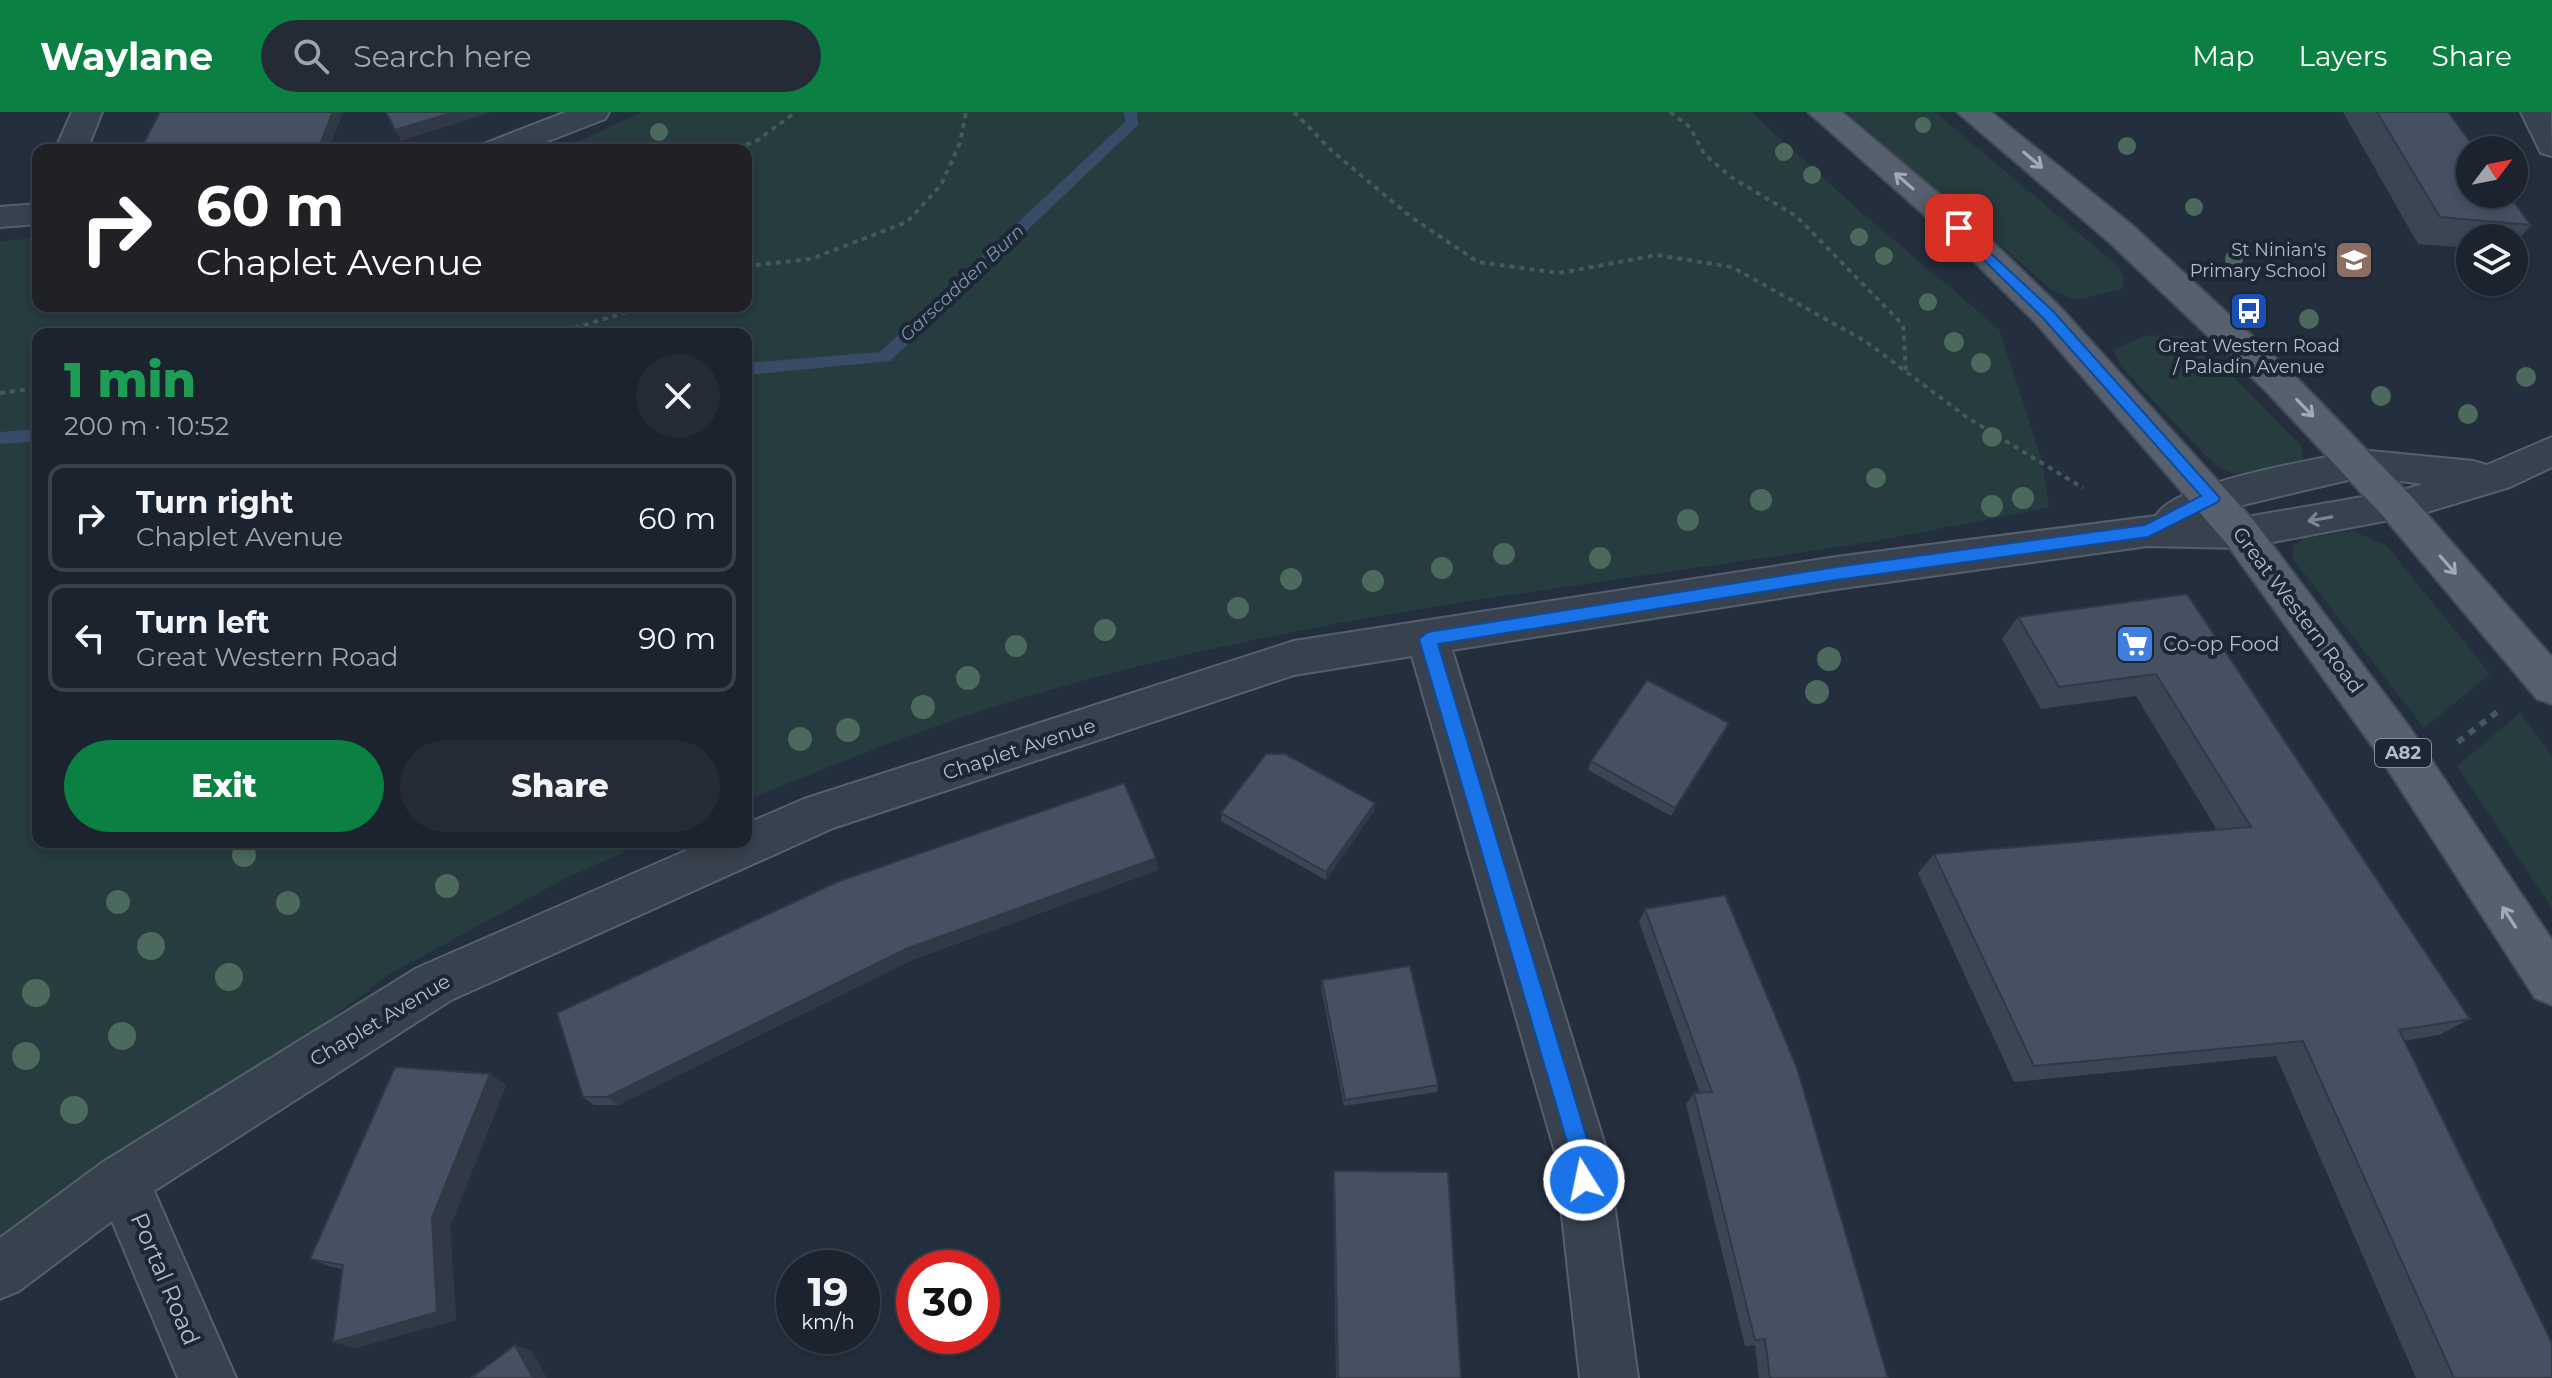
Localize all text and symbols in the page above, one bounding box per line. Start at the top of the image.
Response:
search box [261,20,821,92]
text: Waylane [40,33,213,80]
icon: search [289,34,333,78]
text: Search here [353,38,532,75]
text: Map [2192,39,2255,73]
text: Layers [2299,39,2388,73]
text: Share [2432,39,2512,73]
north arrow [2456,136,2528,208]
map controls [2456,136,2528,296]
one-way arrow [2022,151,2043,169]
text: 60 m [196,172,344,240]
one-way arrow [1895,172,1915,190]
icon: right [64,176,168,280]
pin [1925,194,1993,262]
icon: arrive [1937,206,1981,250]
water label: Garscadden Burn [895,220,1029,346]
button: layers [2456,224,2528,296]
place label: St Ninian's Primary School [2190,239,2326,282]
school or university icon: St Ninian's Primary School [2333,239,2375,281]
text: Chaplet Avenue [196,240,483,284]
bus stop icon: Great Western Road / Paladin Avenue [2228,290,2270,332]
place label: Great Western Road / Paladin Avenue [2158,335,2340,378]
text: 1 min [64,351,196,409]
button: close [636,354,720,438]
one-way arrow [2295,398,2314,418]
text: 200 m · 10:52 [64,410,229,442]
text: Turn right [136,484,293,521]
icon: right [68,496,112,540]
text: 60 m [638,500,716,537]
one-way arrow [2308,513,2333,528]
text: Chaplet Avenue [136,521,343,553]
street label: Great Western Road [2228,522,2368,698]
one-way arrow [2439,554,2457,574]
text: Turn left [136,604,269,641]
icon: left [68,616,112,660]
text: 90 m [638,620,716,657]
supermarket icon: Co-op Food [2114,623,2156,665]
place label: Co-op Food [2163,632,2280,656]
text: Great Western Road [136,641,398,673]
street label: Chaplet Avenue [940,713,1098,785]
road number: A82 [2375,739,2431,767]
button: Exit [64,740,384,832]
button: Share [400,740,720,832]
one-way arrow [2501,906,2517,929]
street label: Chaplet Avenue [306,969,454,1071]
position arrow [1542,1138,1626,1222]
street label: Portal Road [125,1208,206,1349]
speed limit sign: 30 [896,1250,1000,1354]
text: 19 [807,1267,849,1316]
text: km/h [801,1310,855,1334]

